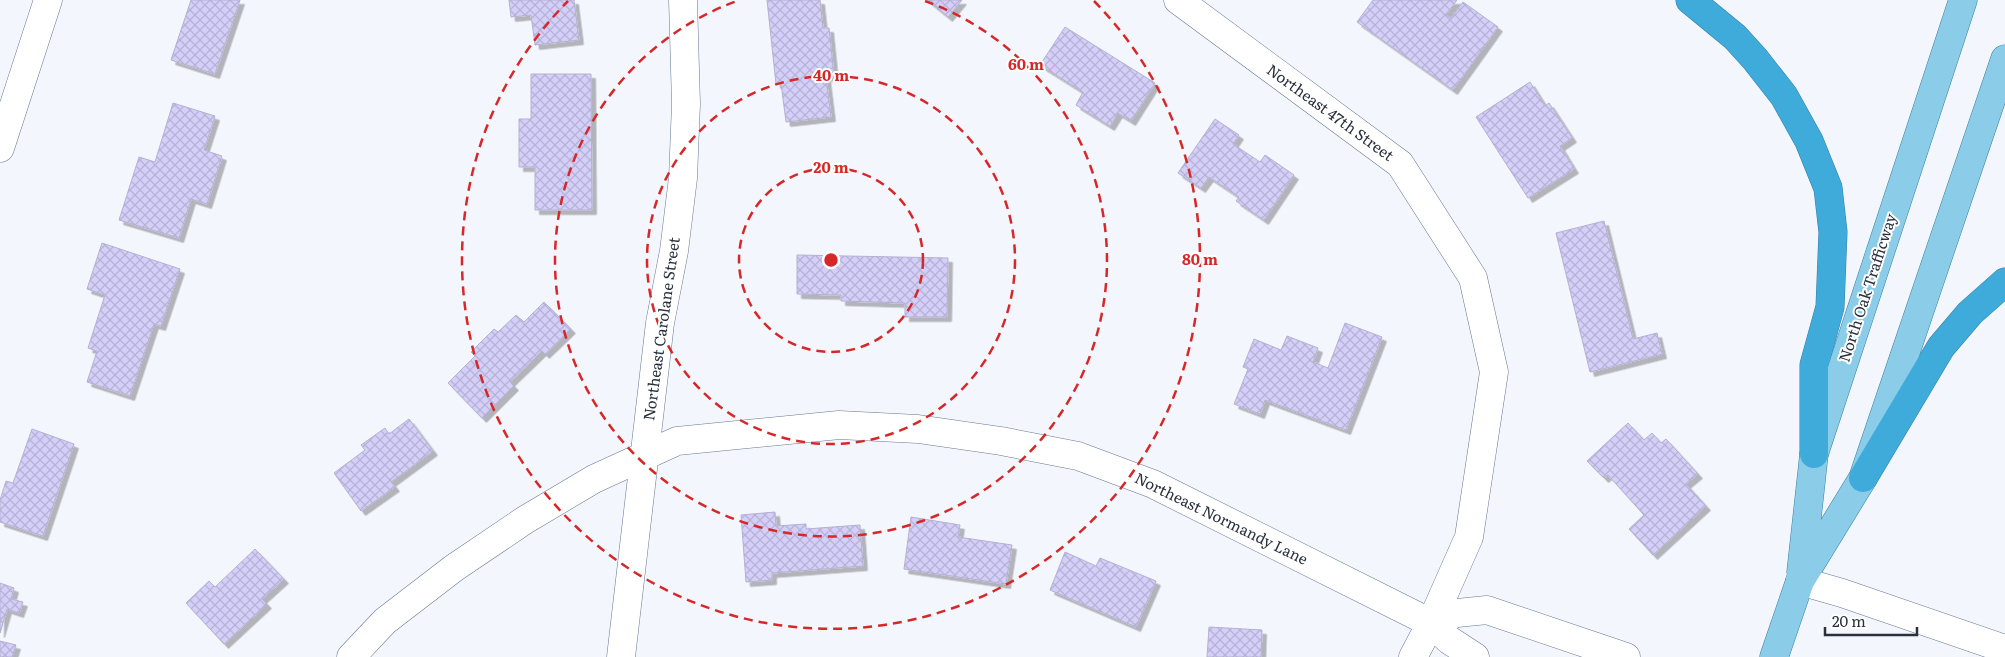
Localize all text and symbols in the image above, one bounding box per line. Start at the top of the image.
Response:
text: 60 m [1008,52,1044,75]
street label: Northeast 47th Street [1263,58,1399,166]
text: 40 m [813,63,849,86]
text: 20 m [813,155,849,178]
street label: North Oak Trafficway [1832,210,1902,365]
street label: Northeast Carolane Street [636,236,685,422]
text: 80 m [1182,247,1218,270]
centre of rings [822,251,840,269]
street label: Northeast Normandy Lane [1131,466,1312,570]
scale bar [1825,604,1918,636]
text: 20 m [1832,609,1866,632]

